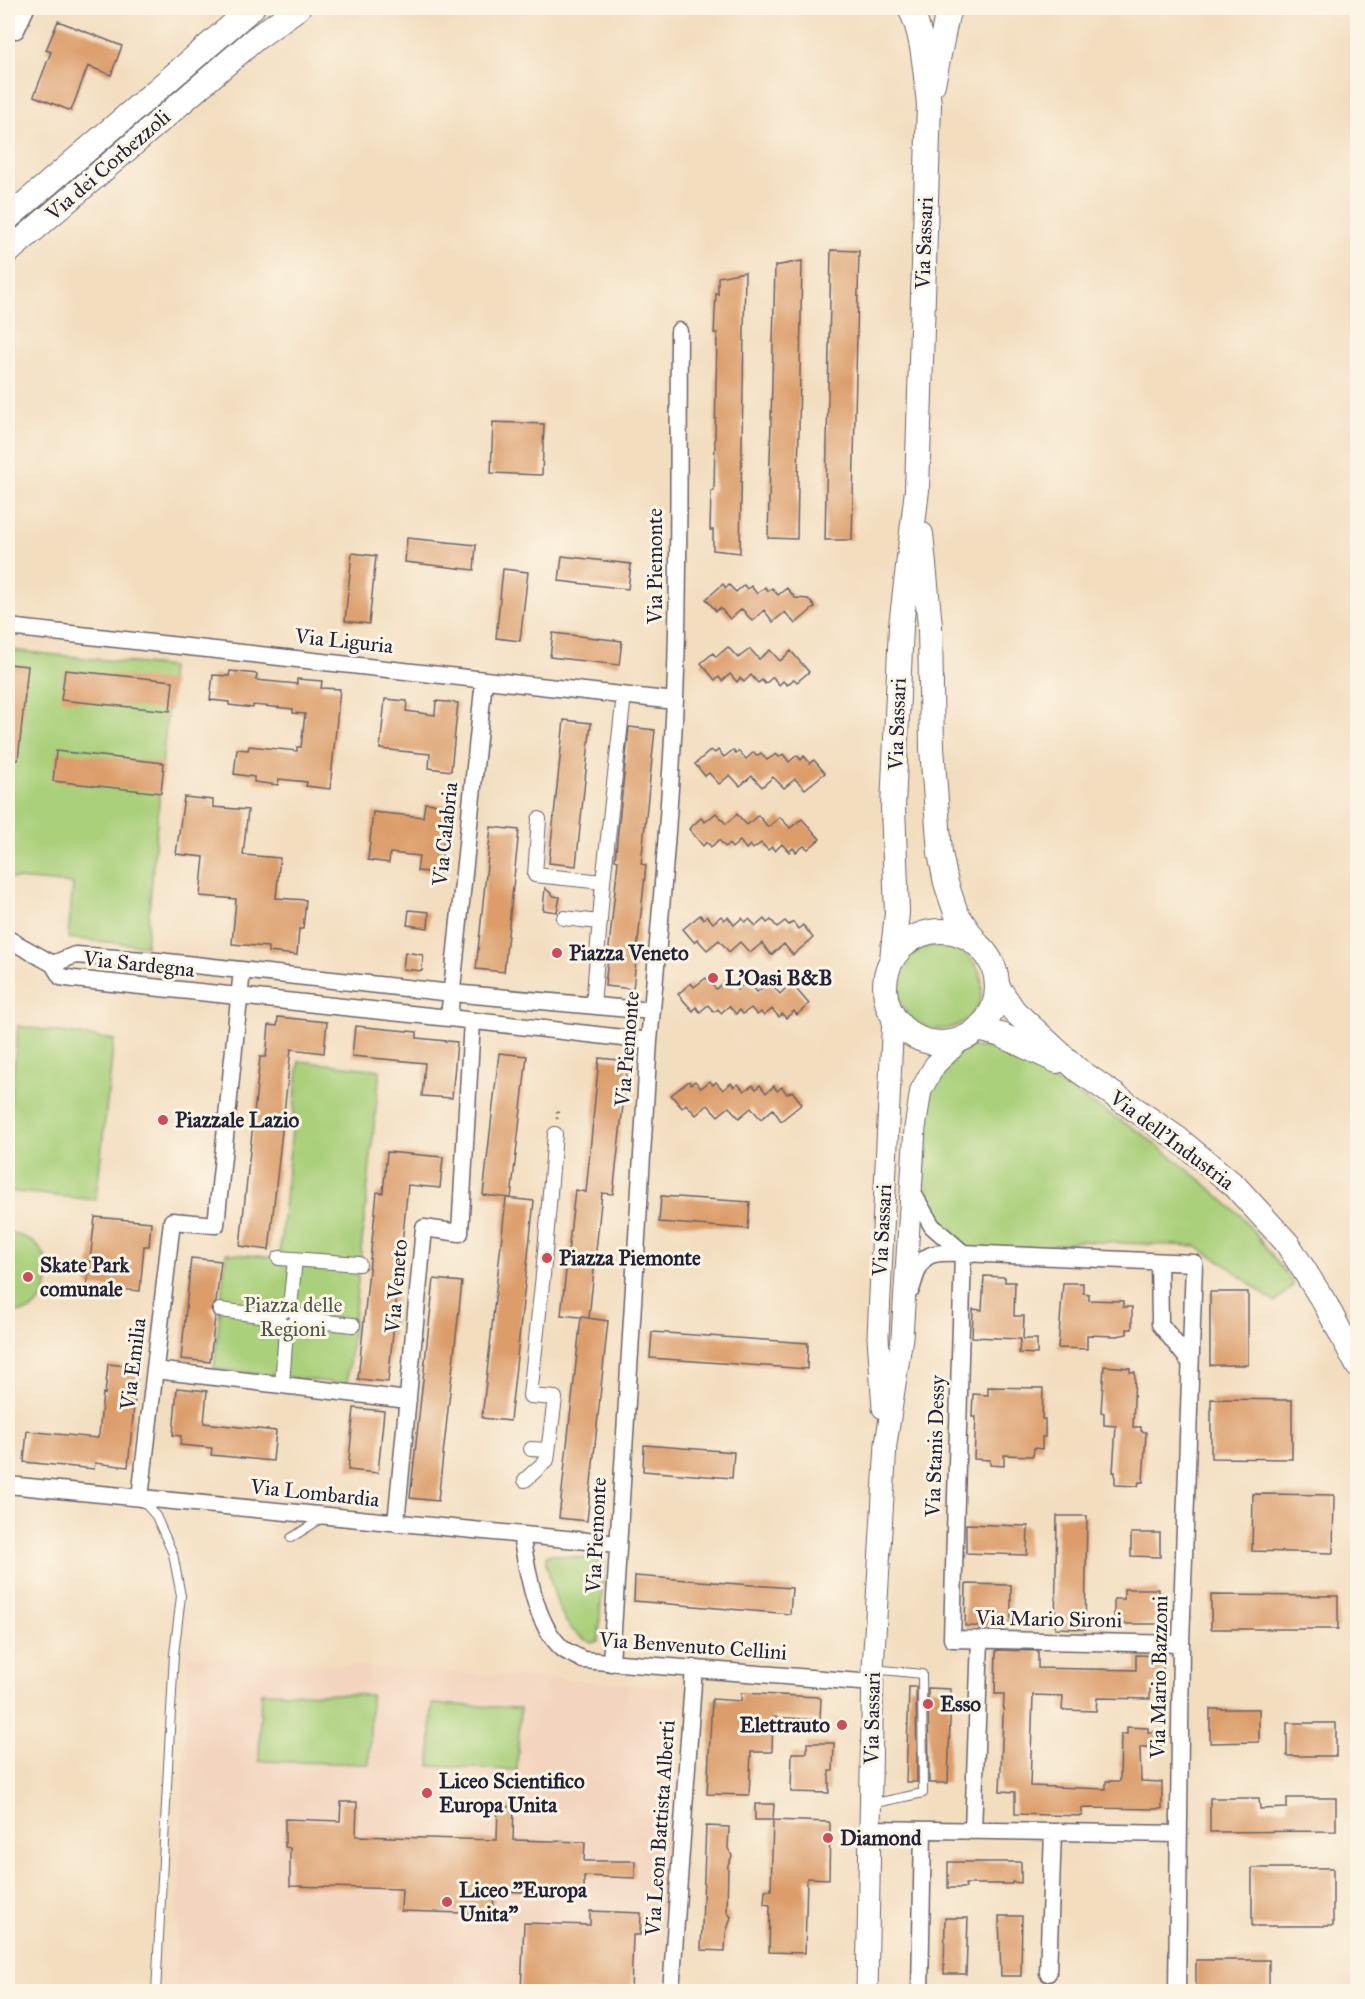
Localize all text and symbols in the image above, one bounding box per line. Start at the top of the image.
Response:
street label: Via dei Corbezzoli [40,104,176,227]
street label: Via Sassari [909,196,939,291]
street label: Via Piemonte [642,508,668,625]
street label: Via Liguria [293,623,395,659]
street label: Via Sassari [882,677,912,772]
street label: Via Calabria [427,781,463,888]
place label: Piazza Veneto [569,940,689,966]
street label: Via Sardegna [81,945,196,983]
marker: Piazza Veneto [550,946,564,960]
place label: L'Oasi B&B [725,965,832,991]
marker: L'Oasi B&B [706,971,720,985]
street label: Via Piemonte [609,990,645,1109]
street label: Via dell'Industria [1104,1084,1240,1195]
place label: Piazzale Lazio [175,1107,300,1133]
marker: Piazzale Lazio [156,1113,170,1127]
street label: Via Sassari [867,1183,897,1278]
street label: Via Veneto [379,1238,413,1335]
place label: Piazza Piemonte [559,1245,701,1271]
marker: Piazza Piemonte [540,1251,554,1265]
place label: Skate Park comunale [40,1252,131,1302]
marker: Skate Park comunale [21,1270,35,1284]
park label: Piazza delle Regioni [244,1292,343,1342]
street label: Via Emilia [114,1316,152,1413]
street label: Via Stanis Dessy [919,1373,951,1518]
street label: Via Lombardia [248,1473,381,1513]
street label: Via Piemonte [580,1476,612,1595]
street label: Via Mario Bazzoni [1145,1595,1173,1760]
street label: Via Mario Sironi [974,1605,1123,1633]
street label: Via Benvenuto Cellini [597,1626,788,1666]
street label: Via Sassari [858,1671,886,1765]
place label: Esso [940,1691,981,1717]
marker: Esso [921,1697,935,1711]
place label: Elettrauto [740,1712,830,1738]
marker: Elettrauto [835,1718,849,1732]
street label: Via Leon Battista Alberti [639,1719,681,1938]
place label: Liceo Scientifico Europa Unita [439,1768,585,1818]
marker: Liceo Scientifico Europa Unita [420,1786,434,1800]
place label: Diamond [840,1825,922,1851]
marker: Diamond [821,1831,835,1845]
place label: Liceo "Europa Unita" [459,1877,588,1927]
marker: Liceo "Europa Unita" [440,1895,454,1909]

